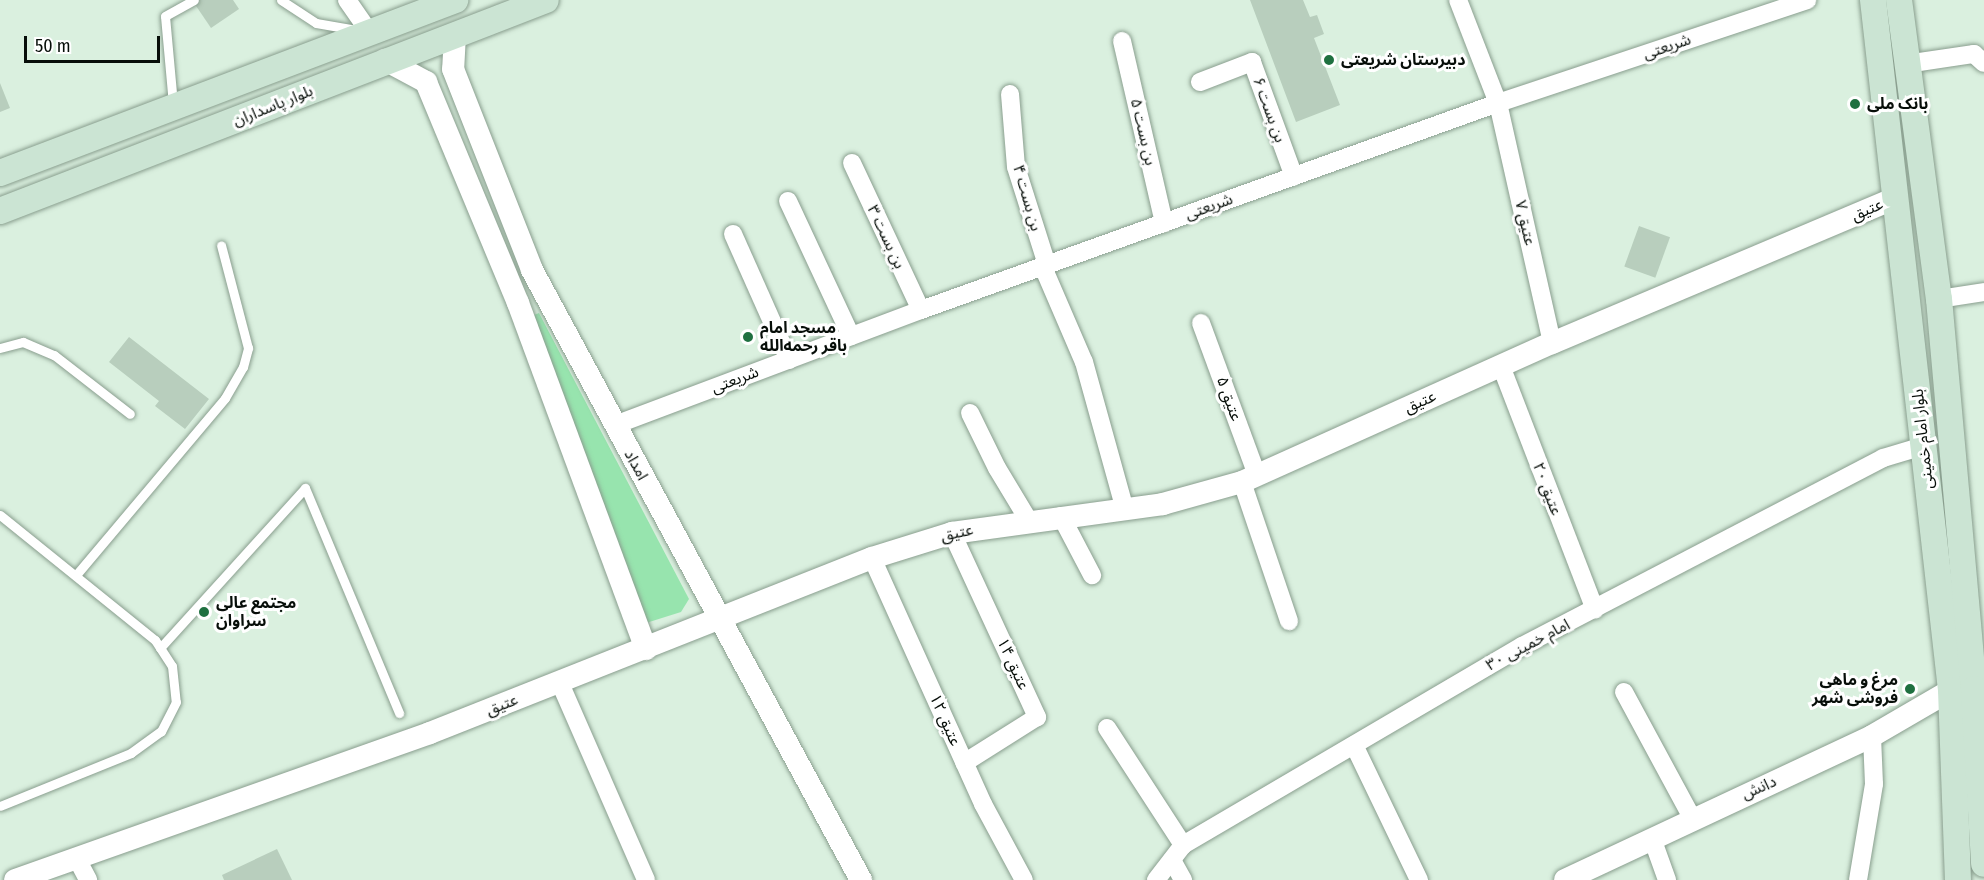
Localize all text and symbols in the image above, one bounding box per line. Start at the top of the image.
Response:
scale bar [27,24,164,62]
street label: شریعتی [1641,30,1693,64]
text: 50 m [35,35,71,57]
place label: دبیرستان شریعتی [1341,50,1465,70]
marker: دبیرستان شریعتی [1322,53,1336,67]
street label: بن بست ۶ [1248,75,1290,145]
street label: بلوار پاسداران [230,81,316,131]
place label: بانک ملی [1867,94,1928,114]
street label: بن بست ۵ [1126,97,1160,167]
marker: بانک ملی [1848,97,1862,111]
street label: بن بست ۴ [1008,163,1046,233]
street label: شریعتی [1183,190,1235,224]
street label: عتیق [1848,195,1886,225]
street label: عتیق ۷ [1510,199,1540,247]
street label: بن بست ۳ [863,202,909,272]
place label: مسجد امام باقر رحمه‌الله [760,318,847,356]
marker: مسجد امام باقر رحمه‌الله [741,330,755,344]
street label: شریعتی [709,362,761,398]
street label: عتیق ۵ [1212,374,1246,424]
street label: عتیق [1401,387,1439,417]
street label: بلوار امام خمینی [1908,388,1938,490]
street label: امداد [620,446,652,484]
street label: عتیق ۲۰ [1528,460,1566,518]
street label: عتیق [939,520,975,546]
place label: مجتمع عالی سراوان [216,593,296,631]
marker: مجتمع عالی سراوان [197,605,211,619]
street label: امام خمینی ۳۰ [1483,615,1573,675]
street label: عتیق ۱۴ [993,635,1033,693]
place label: مرغ و ماهی فروشی شهر [1812,670,1898,708]
marker: مرغ و ماهی فروشی شهر [1903,682,1917,696]
street label: عتیق [483,690,521,720]
street label: عتیق ۱۲ [925,691,965,749]
street label: دانش [1739,772,1779,804]

